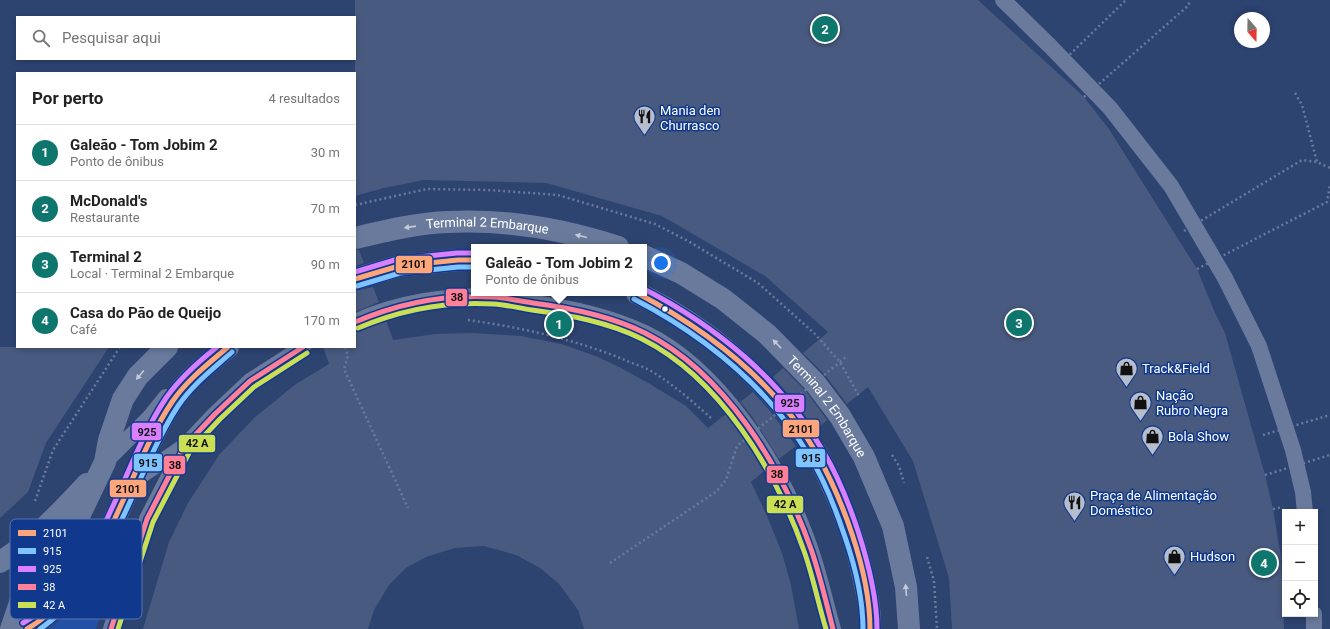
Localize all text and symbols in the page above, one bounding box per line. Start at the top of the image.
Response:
north arrow [1234,12,1270,48]
pin: 2 [812,14,838,44]
search box [16,16,356,60]
icon: search [30,27,52,49]
text: Pesquisar aqui [62,29,161,47]
text: Por perto [32,88,103,108]
text: 4 resultados [268,91,340,106]
place label: Mania den Churrasco [660,103,720,133]
restaurant icon: Mania den Churrasco [631,104,657,137]
text: Galeão - Tom Jobim 2 [70,136,218,154]
text: 1 [41,145,49,160]
text: 30 m [311,145,340,160]
text: Ponto de ônibus [70,154,164,169]
text: McDonald's [70,192,148,210]
text: 2 [41,201,49,216]
text: 70 m [311,201,340,216]
text: Restaurante [70,210,140,225]
street label: Terminal 2 Embarque [425,214,550,236]
one-way arrow [404,224,416,230]
one-way arrow [575,233,587,239]
popup [471,244,647,296]
text: Terminal 2 [70,248,142,266]
your location [651,253,671,273]
text: Galeão - Tom Jobim 2 [485,254,633,272]
line badge: 2101 [395,255,433,274]
text: 3 [41,257,49,272]
text: 90 m [311,257,340,272]
text: 2101 [401,258,427,271]
text: Local · Terminal 2 Embarque [70,266,234,281]
text: Ponto de ônibus [485,272,579,287]
line badge: 38 [445,288,468,307]
text: 38 [451,291,463,304]
text: Casa do Pão de Queijo [70,304,221,322]
unlabelled marker [660,304,670,314]
pin: 3 [1006,308,1032,338]
pin: 1 [546,309,572,339]
text: 4 [41,313,49,328]
text: 170 m [303,313,340,328]
text: Café [70,322,97,337]
one-way arrow [772,339,782,349]
street label: Terminal 2 Embarque [785,352,870,460]
shop icon: Track&Field [1114,355,1140,388]
place label: Track&Field [1142,361,1210,376]
one-way arrow [135,370,144,381]
place label: Nação Rubro Negra [1156,388,1228,418]
shop icon: Nação Rubro Negra [1128,389,1154,422]
line badge: 925 [774,394,805,413]
text: 925 [781,397,799,410]
line badge: 2101 [782,419,820,438]
line badge: 925 [131,422,162,441]
text: 2101 [788,423,814,436]
shop icon: Bola Show [1140,423,1166,456]
text: 925 [138,426,156,439]
place label: Bola Show [1168,429,1229,444]
line badge: 42 A [178,434,216,453]
text: 42 A [186,437,209,450]
line badge: 915 [795,448,826,468]
text: 915 [802,452,820,465]
line badge: 915 [133,453,163,472]
line badge: 38 [163,455,186,475]
text: 915 [139,457,157,470]
text: 38 [169,459,181,472]
line badge: 38 [766,465,789,484]
text: 38 [771,468,783,481]
line badge: 2101 [109,479,147,498]
text: 2101 [115,483,141,496]
place label: Praça de Alimentação Doméstico [1090,488,1217,518]
restaurant icon: Praça de Alimentação Doméstico [1061,489,1087,522]
line badge: 42 A [766,495,804,514]
text: 42 A [774,498,797,511]
map controls [1282,509,1318,617]
button: + [1282,509,1318,545]
legend [10,519,142,619]
text: 2101 [43,527,68,540]
shop icon: Hudson [1162,543,1188,576]
text: 915 [43,545,62,558]
button: − [1282,545,1318,581]
pin: 4 [1251,548,1277,578]
place label: Hudson [1190,549,1235,564]
text: 925 [43,563,62,576]
text: 38 [43,581,55,594]
button: locate [1282,581,1318,617]
one-way arrow [903,584,910,596]
text: 42 A [43,599,66,612]

